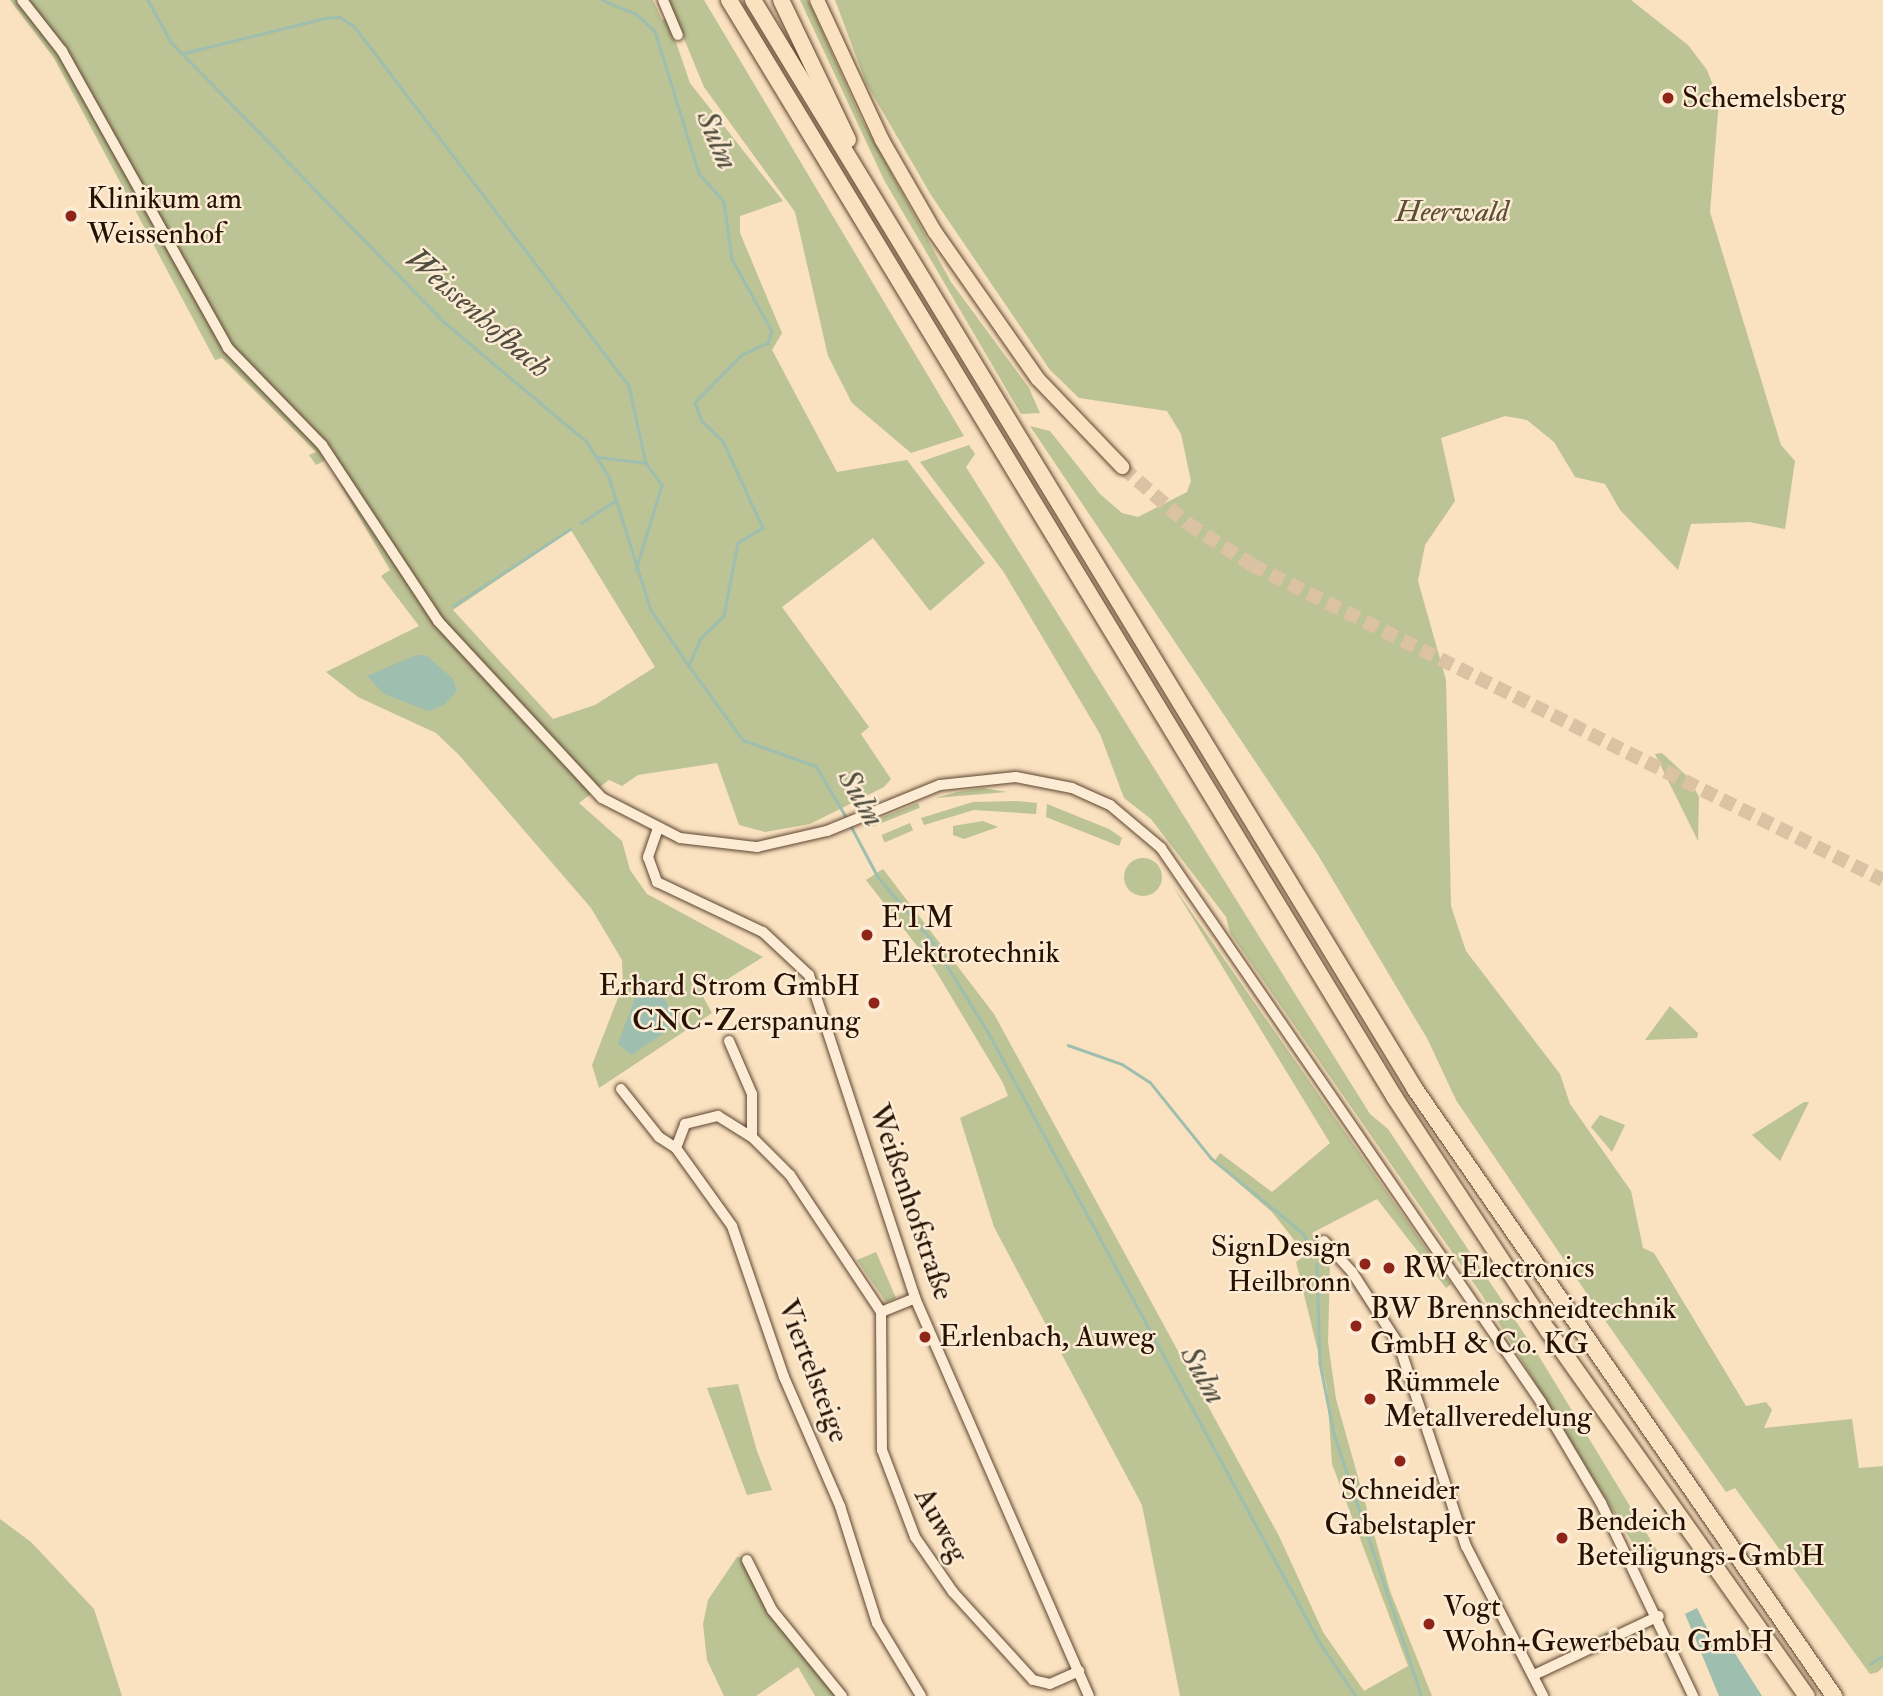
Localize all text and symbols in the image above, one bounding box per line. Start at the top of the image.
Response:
place label: Schemelsberg [1682,80,1846,116]
marker: Schemelsberg [1660,90,1676,106]
water label: Sulm [687,105,747,175]
place label: Klinikum am Weissenhof [87,181,242,251]
park label: Heerwald [1395,194,1509,230]
marker: Klinikum am Weissenhof [61,206,81,226]
water label: Weissenhofbach [397,239,559,387]
water label: Sulm [829,762,893,834]
place label: ETM Elektrotechnik [881,900,1060,970]
marker: ETM Elektrotechnik [859,927,875,943]
place label: Erhard Strom GmbH CNC-Zerspanung [599,968,860,1038]
marker: Erhard Strom GmbH CNC-Zerspanung [866,995,882,1011]
street label: Weißenhofstraße [861,1099,961,1305]
place label: SignDesign Heilbronn [1211,1229,1351,1300]
place label: RW Electronics [1403,1250,1595,1286]
marker: SignDesign Heilbronn [1357,1256,1373,1272]
marker: RW Electronics [1381,1260,1397,1276]
place label: BW Brennschneidtechnik GmbH & Co. KG [1370,1291,1677,1362]
street label: Viertelsteige [769,1294,857,1448]
marker: BW Brennschneidtechnik GmbH & Co. KG [1348,1318,1364,1334]
place label: Erlenbach, Auweg [939,1319,1155,1355]
marker: Erlenbach, Auweg [917,1329,933,1345]
water label: Sulm [1171,1339,1235,1411]
place label: Rümmele Metallveredelung [1384,1364,1592,1434]
marker: Rümmele Metallveredelung [1362,1391,1378,1407]
marker: Schneider Gabelstapler [1392,1453,1408,1469]
place label: Schneider Gabelstapler [1324,1472,1476,1542]
street label: Auweg [906,1481,976,1569]
place label: Bendeich Beteiligungs-GmbH [1576,1503,1825,1574]
marker: Bendeich Beteiligungs-GmbH [1554,1530,1570,1546]
place label: Vogt Wohn+Gewerbebau GmbH [1443,1589,1774,1660]
marker: Vogt Wohn+Gewerbebau GmbH [1421,1616,1437,1632]

